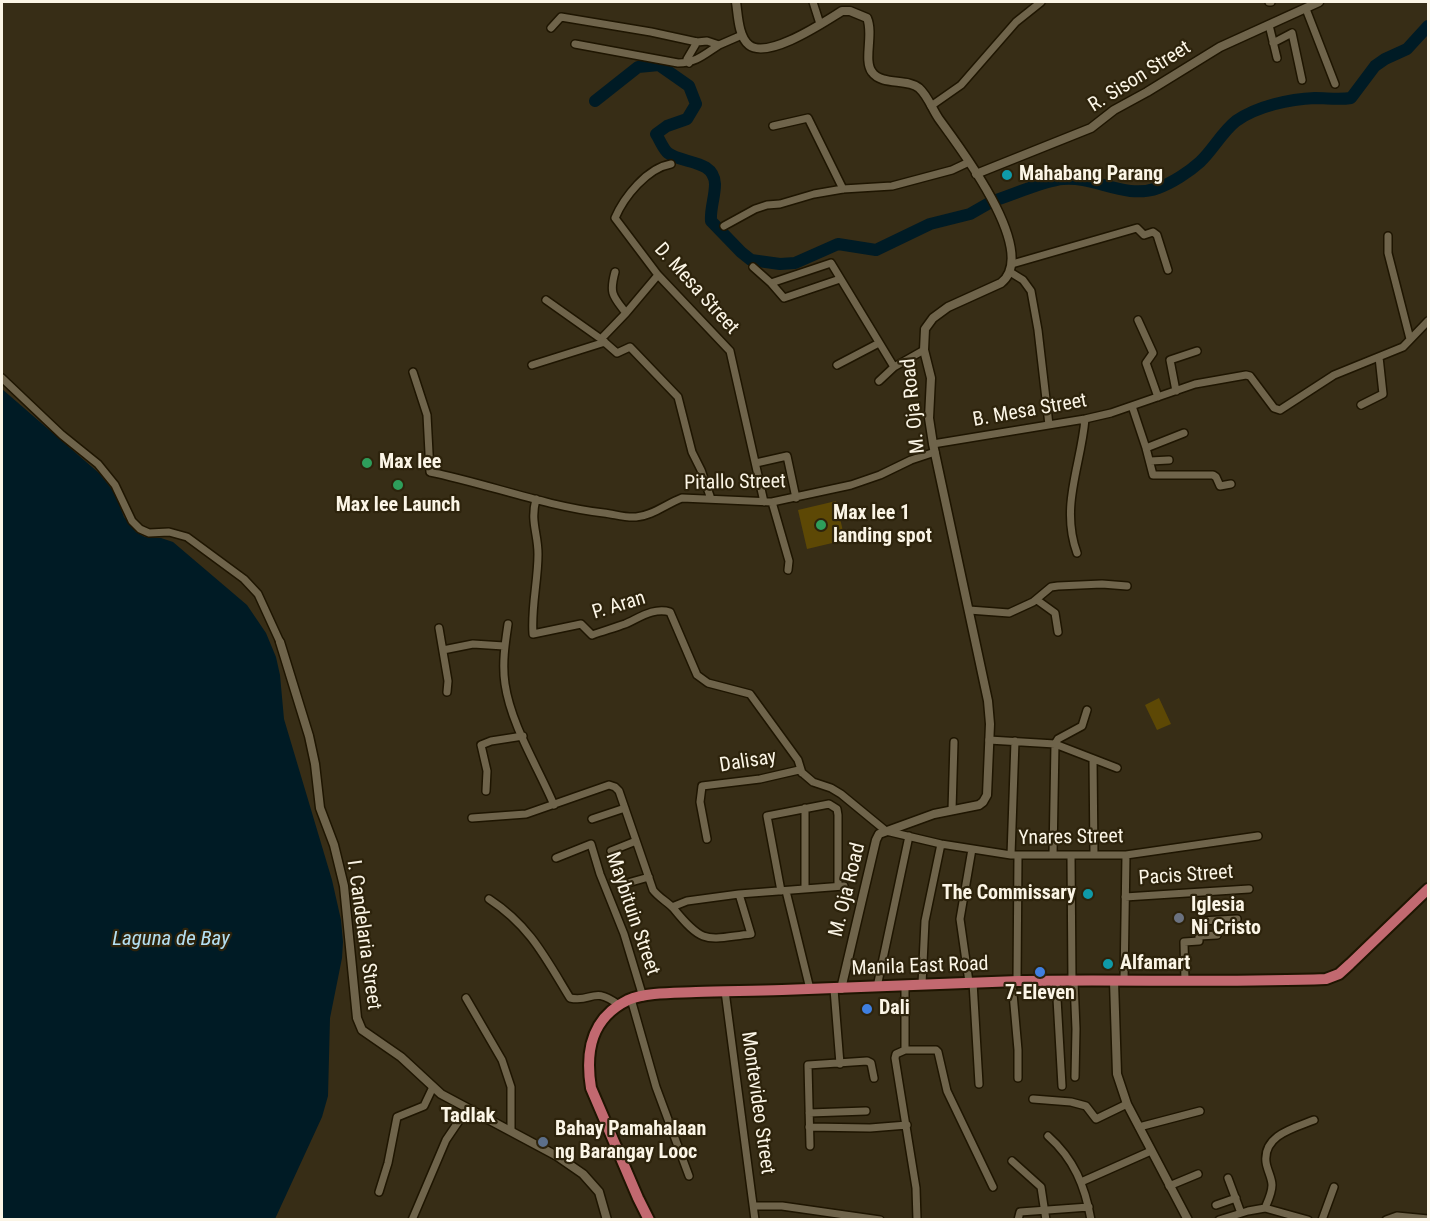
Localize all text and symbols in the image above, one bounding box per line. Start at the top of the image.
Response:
street label: R. Sison Street [1085,36,1195,118]
place label: Mahabang Parang [1019,163,1163,187]
marker: Mahabang Parang [1000,168,1014,182]
street label: D. Mesa Street [649,238,743,340]
street label: M. Oja Road [897,357,931,455]
street label: B. Mesa Street [971,389,1089,433]
place label: Max lee [379,451,441,475]
marker: Max lee [360,456,374,470]
street label: Pitallo Street [684,470,786,496]
marker: Max lee Launch [391,478,405,492]
place label: Max lee Launch [336,494,460,518]
place label: Max lee 1 landing spot [833,502,932,549]
marker: Max lee 1 landing spot [814,518,828,532]
street label: P. Aran [590,587,648,625]
street label: Dalisay [718,746,778,778]
street label: Ynares Street [1018,825,1124,851]
street label: M. Oja Road [825,841,871,939]
street label: Maybituin Street [600,849,664,979]
street label: I. Candelaria Street [341,859,385,1011]
street label: Pacis Street [1138,861,1234,891]
place label: The Commissary [942,882,1076,906]
marker: The Commissary [1081,887,1095,901]
place label: Iglesia Ni Cristo [1191,894,1261,941]
marker: Iglesia Ni Cristo [1172,911,1186,925]
water label: Laguna de Bay [112,927,230,953]
place label: Alfamart [1120,952,1190,976]
street label: Manila East Road [851,953,989,981]
marker: Alfamart [1101,957,1115,971]
marker: 7-Eleven [1033,965,1047,979]
place label: 7-Eleven [1005,982,1075,1006]
place label: Dali [879,997,910,1021]
marker: Dali [860,1002,874,1016]
street label: Montevideo Street [735,1030,779,1176]
district label: Tadlak [440,1104,496,1130]
place label: Bahay Pamahalaan ng Barangay Looc [555,1118,706,1165]
marker: Bahay Pamahalaan ng Barangay Looc [536,1135,550,1149]

